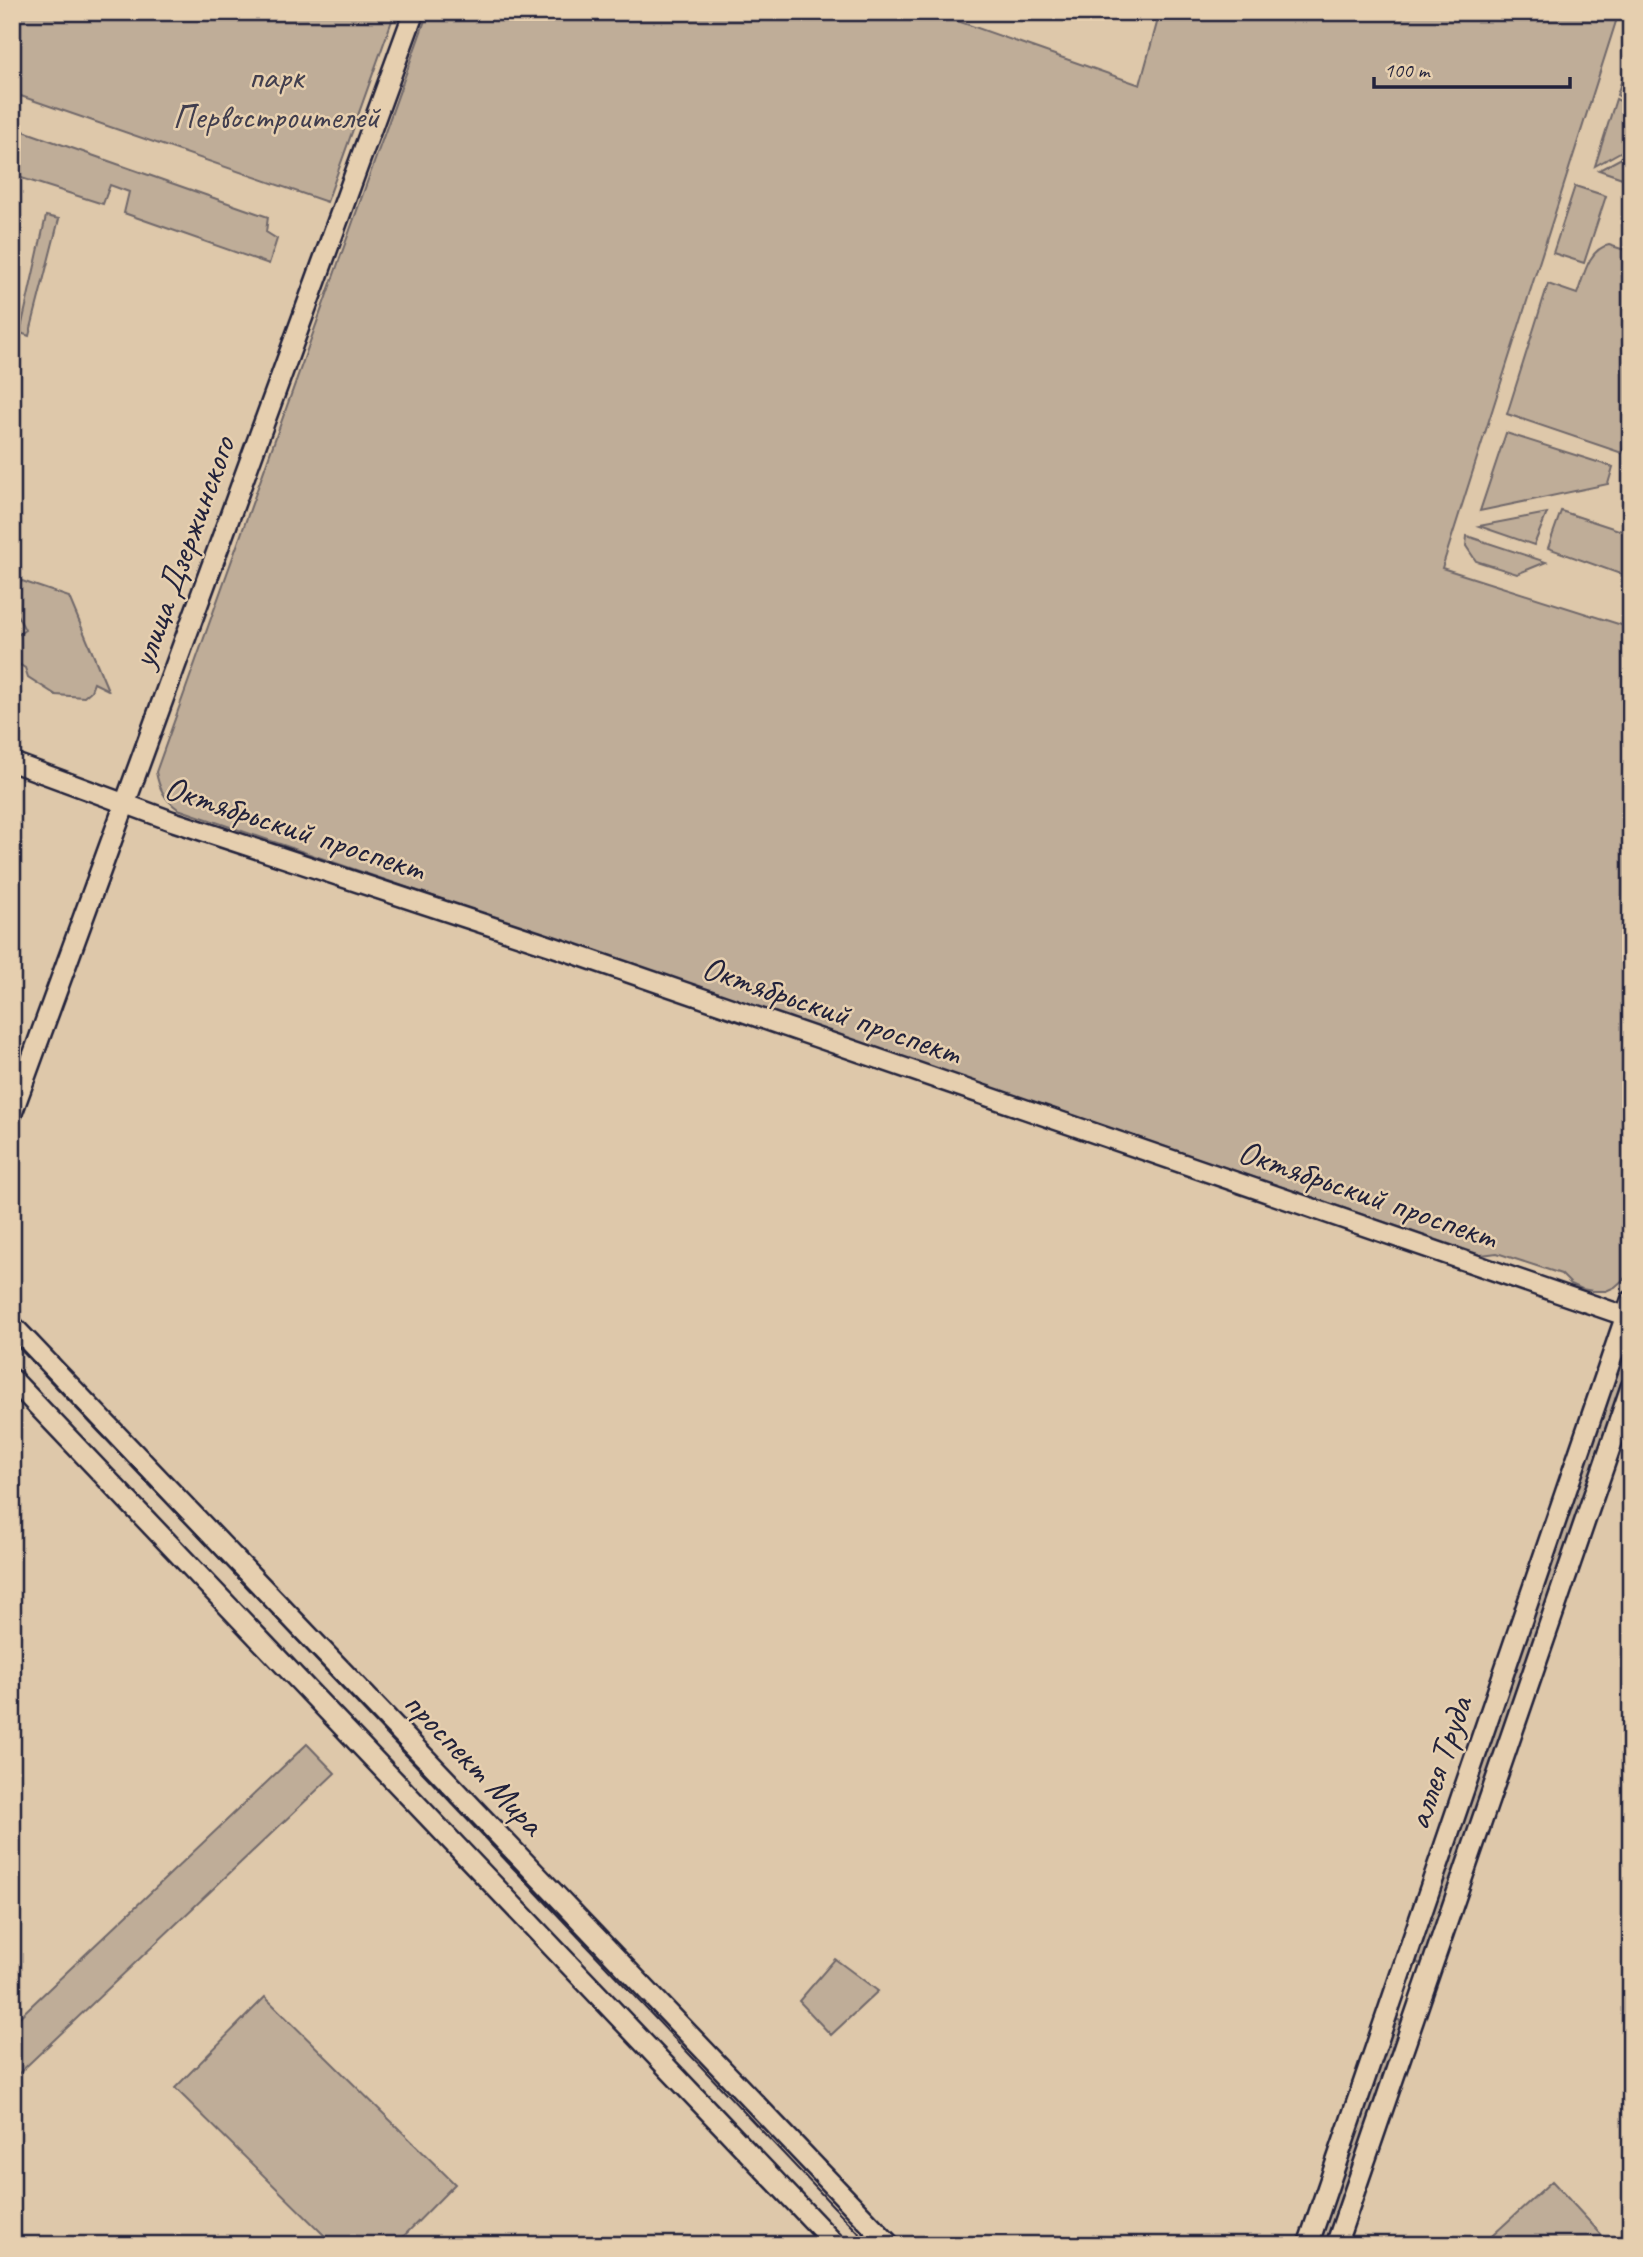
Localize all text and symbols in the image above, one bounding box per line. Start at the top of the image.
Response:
scale bar [1374,46,1570,90]
park label: парк Первостроителей [173,54,382,139]
text: 100 m [1384,57,1431,83]
street label: улица Дзержинского [120,429,246,675]
street label: Октябрьский проспект [159,765,432,892]
street label: Октябрьский проспект [696,945,969,1076]
street label: Октябрьский проспект [1232,1129,1505,1260]
street label: проспект Мира [394,1681,556,1847]
street label: аллея Труда [1395,1689,1483,1835]

